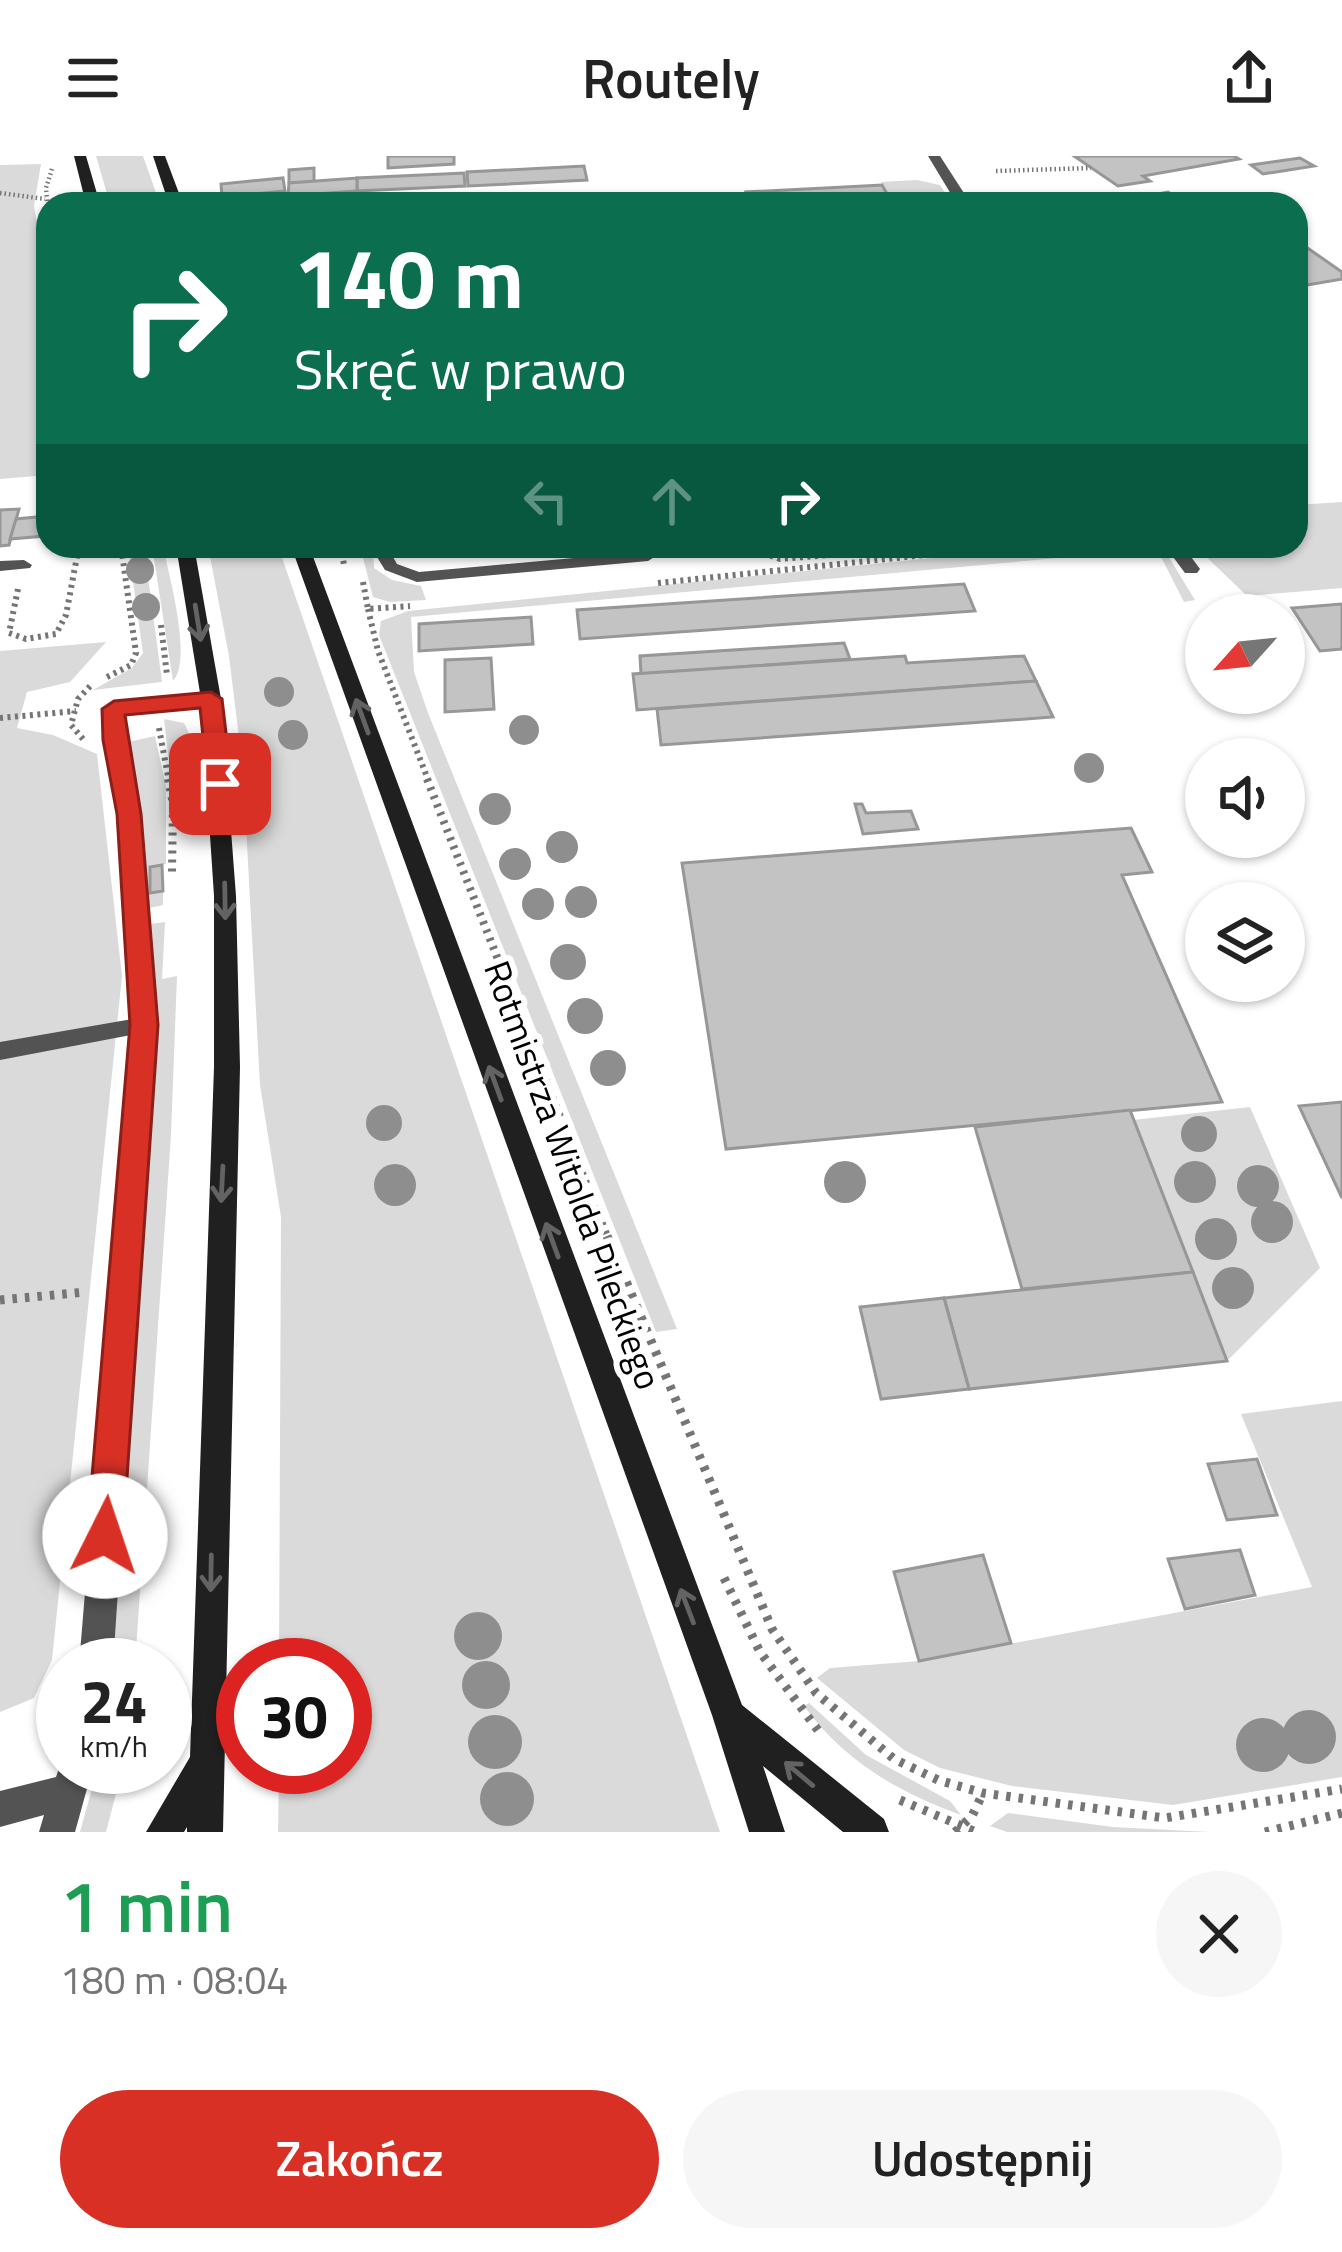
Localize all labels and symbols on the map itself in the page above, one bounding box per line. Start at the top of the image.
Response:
north arrow [1185,594,1305,714]
one-way arrow [187,602,210,641]
one-way arrow [350,699,371,736]
pin [169,733,271,835]
one-way arrow [213,881,236,920]
street label: Rotmistrza Witolda Pileckiego [470,953,677,1397]
one-way arrow [483,1065,504,1102]
one-way arrow [210,1164,233,1203]
one-way arrow [540,1222,561,1259]
position arrow [42,1473,168,1599]
one-way arrow [200,1553,223,1592]
one-way arrow [675,1588,697,1625]
speed limit sign: 30 [216,1638,372,1794]
one-way arrow [784,1761,815,1789]

